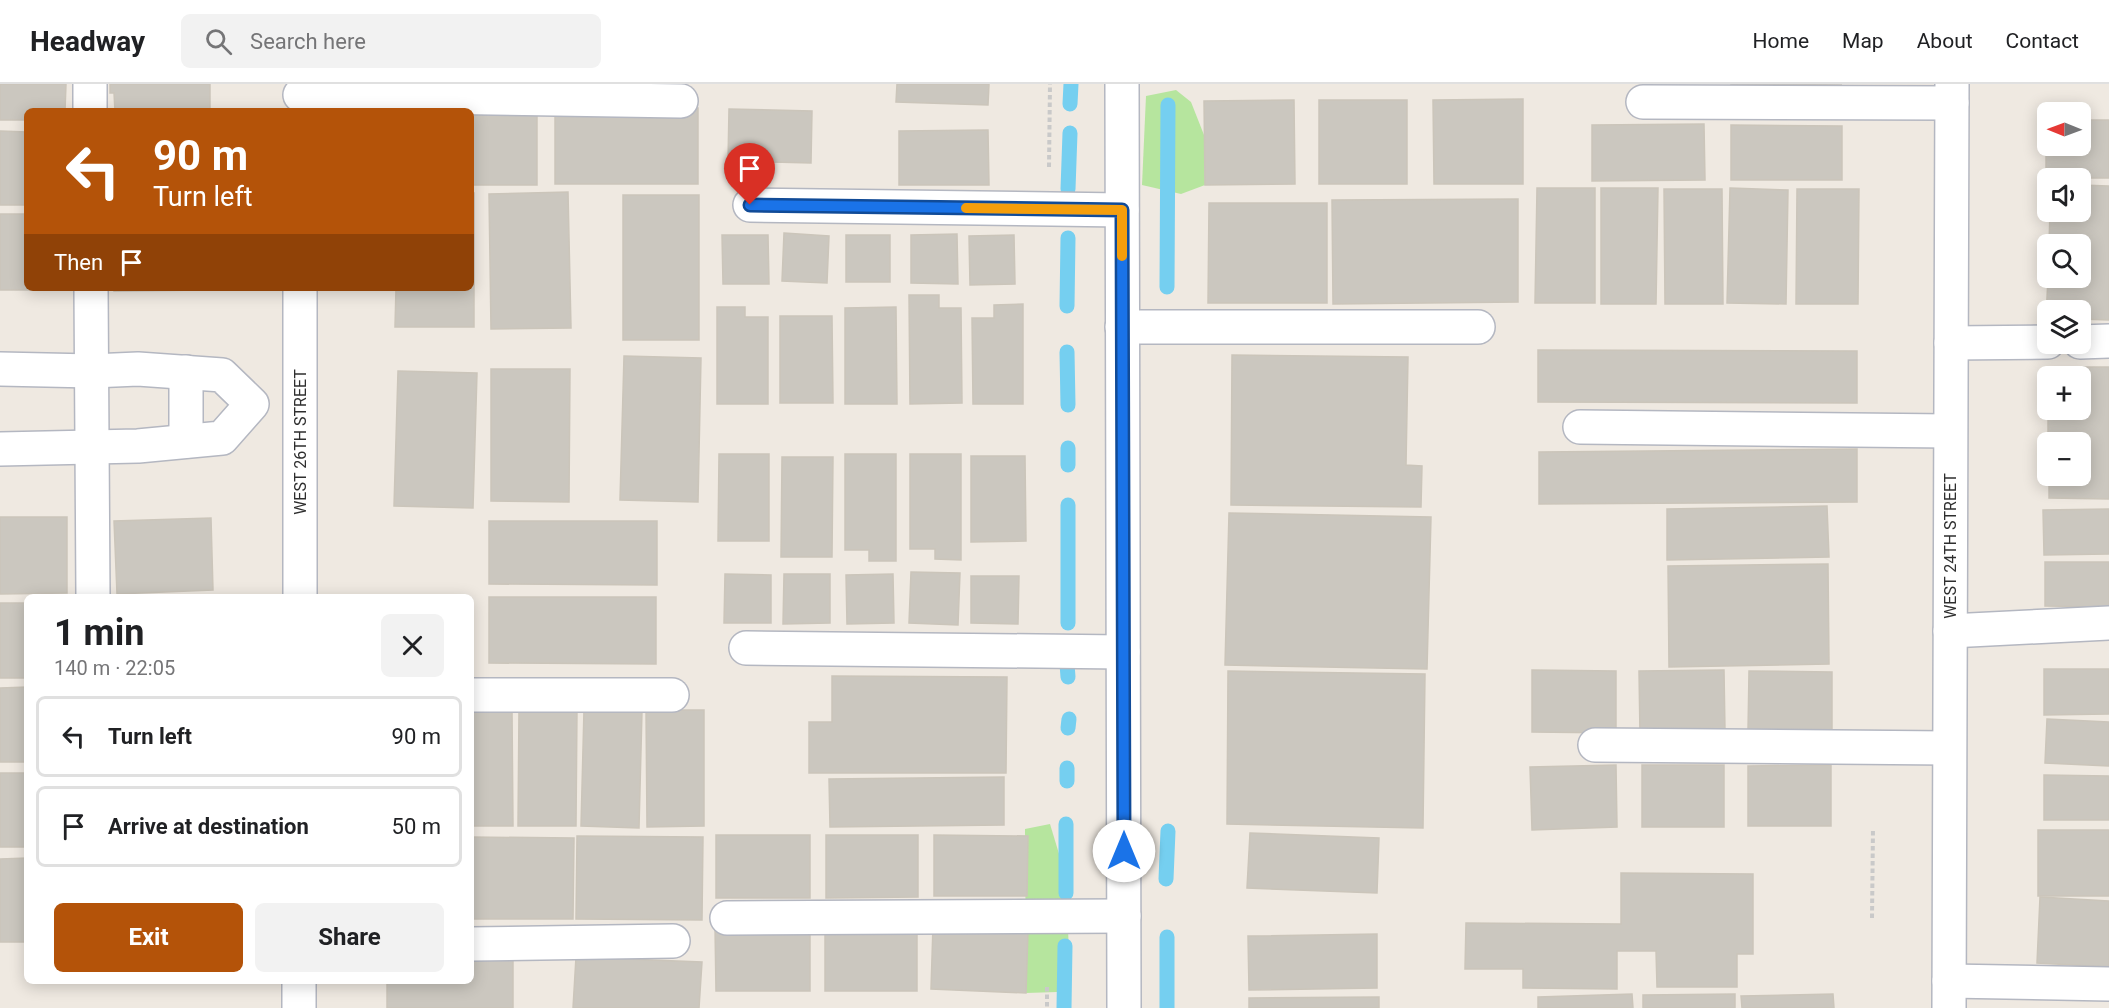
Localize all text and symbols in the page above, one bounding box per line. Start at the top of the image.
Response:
search box [181,14,601,68]
text: Headway [30,25,145,58]
icon: search [202,25,235,58]
text: Search here [250,29,366,54]
text: Home [1753,29,1809,53]
text: Map [1842,29,1884,53]
text: About [1917,29,1973,53]
text: Contact [2006,29,2079,53]
north arrow [2037,102,2091,156]
map controls [2037,102,2091,486]
text: 90 m [153,131,248,180]
icon: left [54,132,132,210]
pin [724,143,775,205]
icon: arrive [733,152,766,185]
button: sound [2037,168,2091,222]
text: Turn left [153,181,253,213]
button: search [2037,234,2091,288]
icon: arrive [115,246,148,279]
text: Then [54,250,103,275]
button: layers [2037,300,2091,354]
button: + [2037,366,2091,420]
street label: WEST 26TH STREET [291,369,310,515]
button: − [2037,432,2091,486]
street label: WEST 24TH STREET [1941,473,1960,619]
text: 1 min [54,612,145,654]
button: close [381,614,444,677]
text: 140 m · 22:05 [54,656,175,680]
icon: left [57,720,90,753]
text: Turn left [108,724,192,749]
text: 90 m [392,724,441,749]
icon: arrive [57,810,90,843]
text: Arrive at destination [108,814,309,839]
text: 50 m [392,814,441,839]
position arrow [1092,819,1156,883]
button: Exit [54,903,243,972]
button: Share [255,903,444,972]

